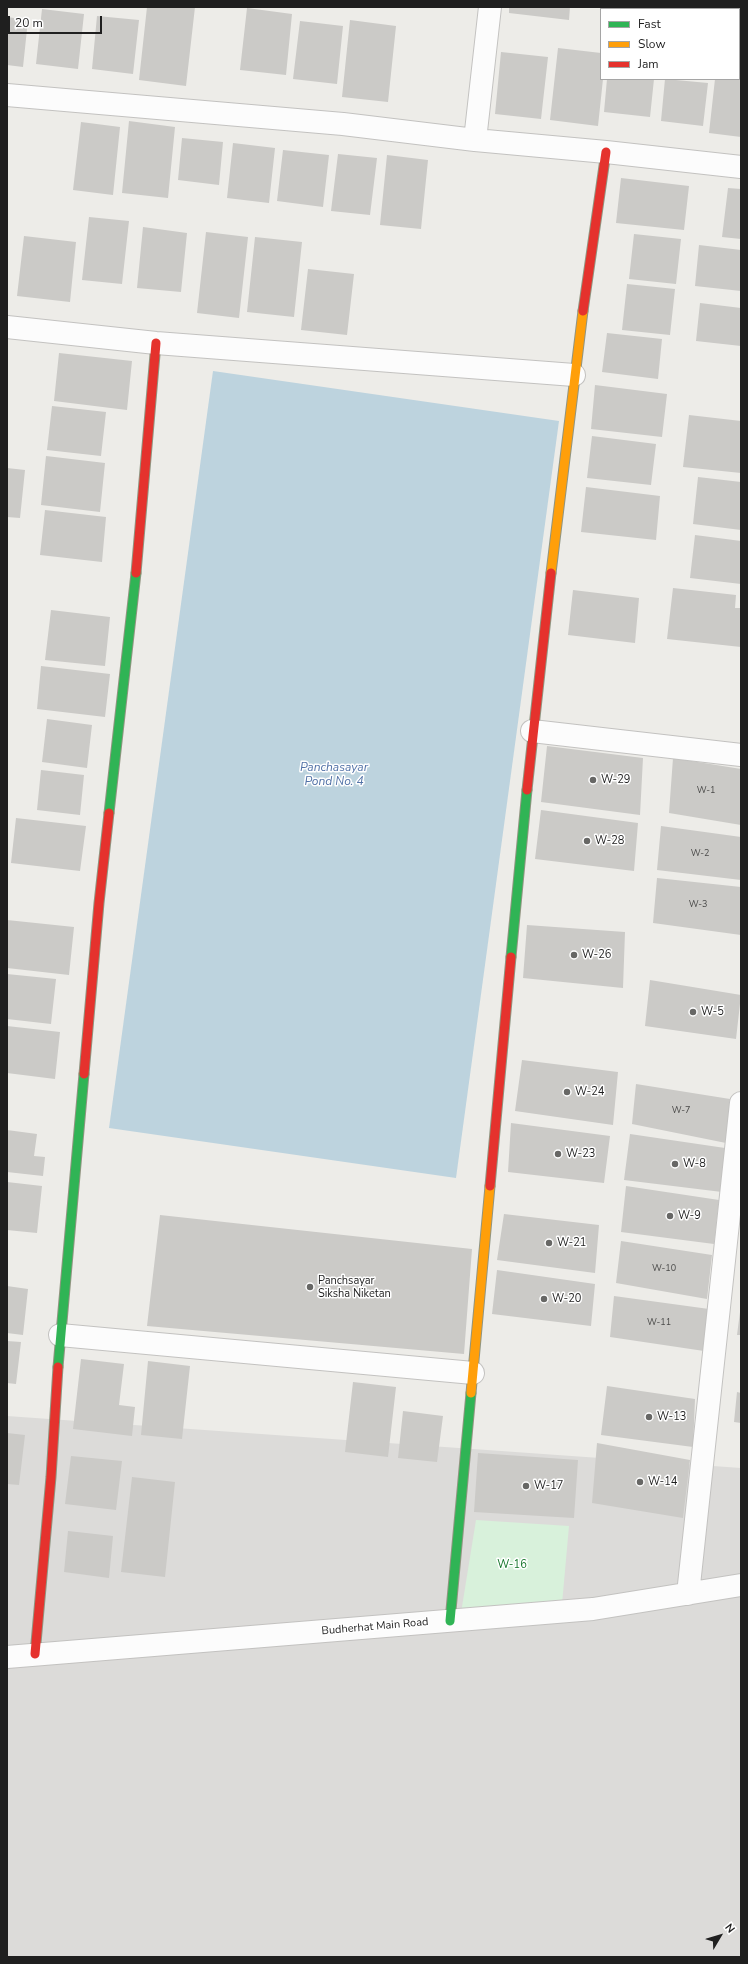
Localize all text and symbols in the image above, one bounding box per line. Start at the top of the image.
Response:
scale bar [10,8,104,34]
legend [600,8,740,80]
text: 20 m [15,15,43,31]
text: Fast [638,16,661,32]
text: Slow [638,36,666,52]
text: Jam [638,56,659,72]
water label: Panchasayar Pond No. 4 [300,761,368,789]
place label: W-29 [601,773,630,787]
marker: W-29 [588,775,598,785]
house number: W-1 [697,786,715,796]
place label: W-28 [595,834,624,848]
marker: W-28 [582,836,592,846]
house number: W-2 [691,849,709,859]
house number: W-3 [689,900,707,910]
place label: W-26 [582,948,611,962]
marker: W-26 [569,950,579,960]
place label: W-5 [701,1005,724,1019]
marker: W-5 [688,1007,698,1017]
place label: W-24 [575,1085,604,1099]
marker: W-24 [562,1087,572,1097]
house number: W-7 [672,1106,690,1116]
place label: W-23 [566,1147,595,1161]
marker: W-23 [553,1149,563,1159]
place label: W-8 [683,1157,706,1171]
marker: W-8 [670,1159,680,1169]
place label: W-9 [678,1209,701,1223]
marker: W-9 [665,1211,675,1221]
place label: W-21 [557,1236,586,1250]
marker: W-21 [544,1238,554,1248]
house number: W-10 [652,1264,676,1274]
place label: Panchsayar Siksha Niketan [318,1274,391,1300]
marker: Panchsayar Siksha Niketan [305,1282,315,1292]
place label: W-20 [552,1292,581,1306]
marker: W-20 [539,1294,549,1304]
house number: W-11 [647,1318,671,1328]
place label: W-13 [657,1410,686,1424]
marker: W-13 [644,1412,654,1422]
place label: W-14 [648,1475,677,1489]
marker: W-14 [635,1477,645,1487]
place label: W-17 [534,1479,563,1493]
marker: W-17 [521,1481,531,1491]
park label: W-16 [497,1558,527,1572]
street label: Budherhat Main Road [321,1616,429,1638]
north arrow [700,1916,740,1956]
text: N [721,1920,738,1936]

